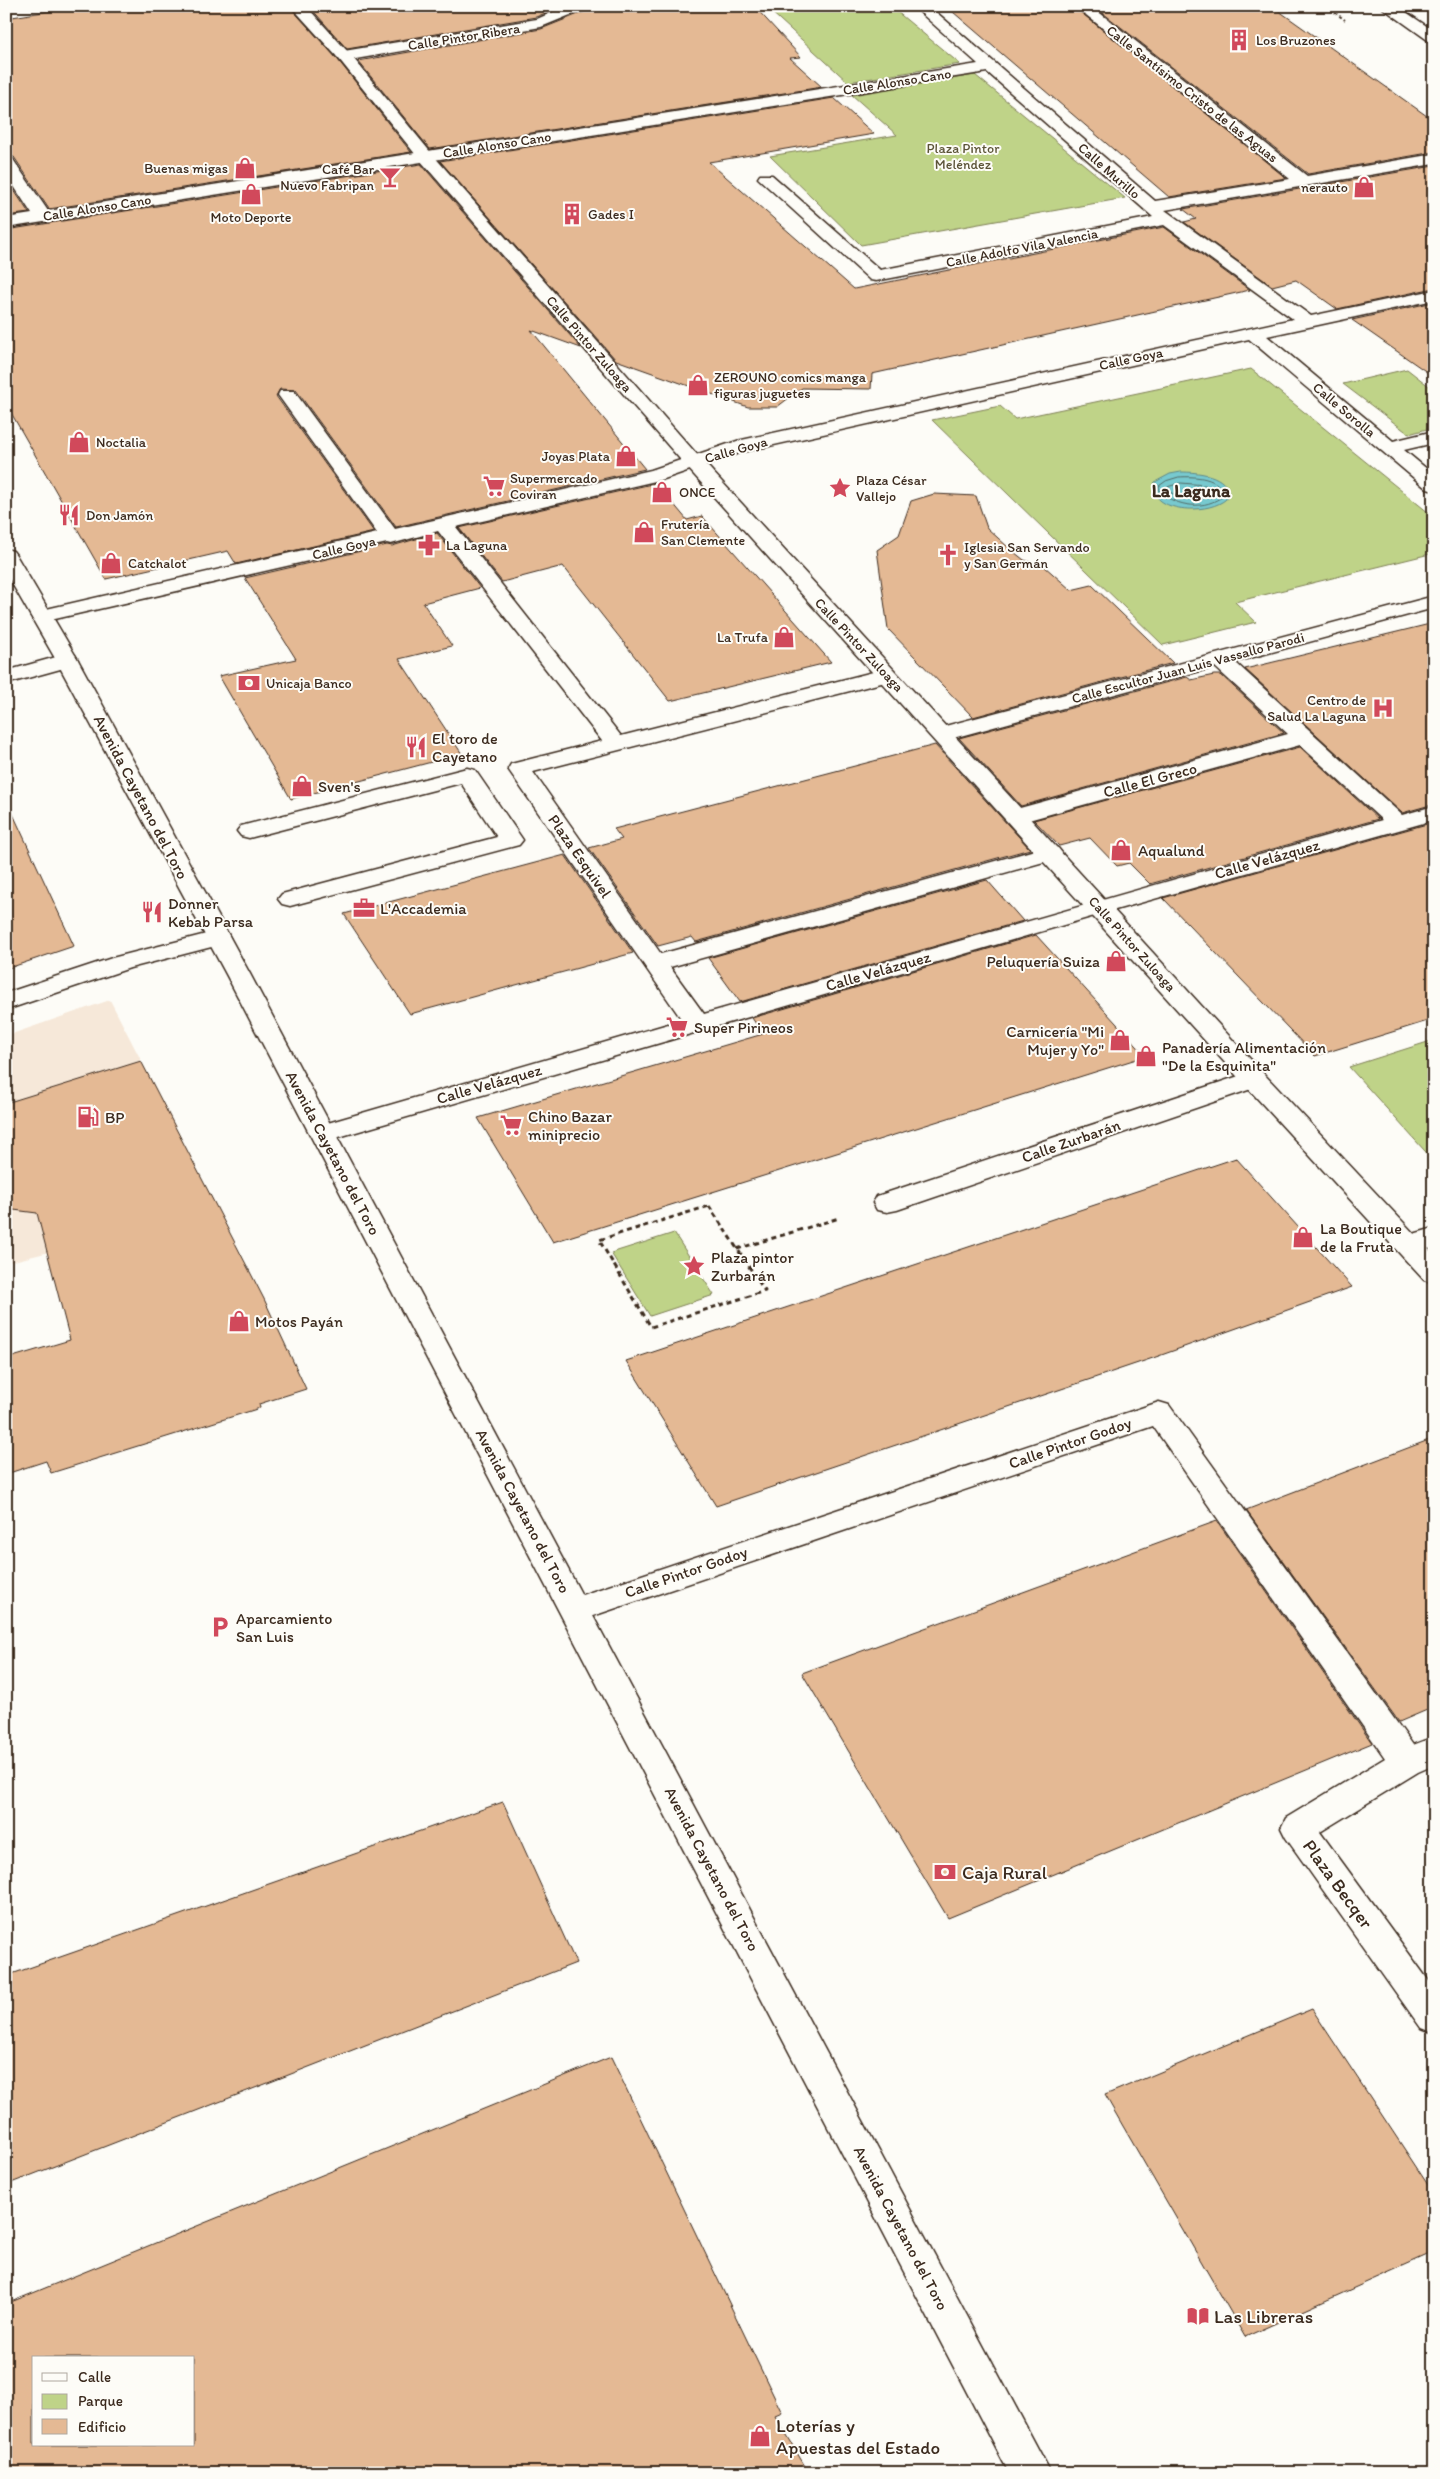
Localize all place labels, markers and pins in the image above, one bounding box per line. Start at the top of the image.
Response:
building icon: Los Bruzones [1226,27,1252,53]
place label: Los Bruzones [1256,32,1336,49]
shop icon: Buenas migas [232,155,258,181]
place label: Buenas migas [144,160,228,177]
place label: Café Bar Nuevo Fabripan [280,161,375,194]
bar icon: Café Bar Nuevo Fabripan [377,164,403,190]
shop icon: nerauto [1351,174,1377,200]
place label: nerauto [1301,179,1348,196]
shop icon: Moto Deporte [238,181,264,207]
building icon: Gades I [559,201,585,227]
place label: Gades I [588,206,634,223]
place label: Moto Deporte [211,209,292,226]
place label: ZEROUNO comics manga figuras juguetes [714,369,867,402]
shop icon: ZEROUNO comics manga figuras juguetes [685,372,711,398]
shop icon: Noctalia [66,429,92,455]
place label: Noctalia [96,434,147,451]
shop icon: Joyas Plata [613,443,639,469]
place label: Joyas Plata [542,448,611,465]
place label: Supermercado Coviran [510,470,597,503]
place label: Plaza César Vallejo [856,472,927,505]
supermarket icon: Supermercado Coviran [481,473,507,499]
place icon: Plaza César Vallejo [827,475,853,501]
shop icon: ONCE [649,479,675,505]
place label: ONCE [679,484,716,501]
restaurant icon: Don Jamón [56,502,82,528]
place label: Don Jamón [86,507,153,524]
place label: Frutería San Clemente [661,516,746,549]
shop icon: Frutería San Clemente [631,519,657,545]
pharmacy icon: La Laguna [416,532,442,558]
place label: La Laguna [446,537,508,554]
place label: Iglesia San Servando y San Germán [964,539,1090,572]
church icon: Iglesia San Servando y San Germán [935,542,961,568]
shop icon: Catchalot [98,550,124,576]
place label: Catchalot [128,555,187,572]
shop icon: La Trufa [771,624,797,650]
place label: La Trufa [717,629,769,646]
bank icon: Unicaja Banco [236,670,262,696]
place label: Unicaja Banco [266,675,352,692]
place label: Centro de Salud La Laguna [1267,692,1367,725]
hospital icon: Centro de Salud La Laguna [1370,695,1396,721]
place label: El toro de Cayetano [432,729,498,766]
restaurant icon: El toro de Cayetano [403,734,429,760]
shop icon: Sven's [289,773,315,799]
place label: Sven's [318,777,361,796]
shop icon: Aqualund [1108,837,1134,863]
place label: Aqualund [1138,841,1205,860]
place label: Donner Kebab Parsa [168,894,254,931]
office icon: L'Accademia [351,895,377,921]
restaurant icon: Donner Kebab Parsa [139,899,165,925]
place label: L'Accademia [380,899,467,918]
shop icon: Peluquería Suiza [1103,948,1129,974]
place label: Peluquería Suiza [987,952,1100,971]
supermarket icon: Super Pirineos [664,1014,690,1040]
place label: Super Pirineos [694,1018,793,1037]
place label: Carnicería "Mi Mujer y Yo" [1006,1022,1104,1059]
shop icon: Carnicería "Mi Mujer y Yo" [1107,1027,1133,1053]
place label: Panadería Alimentación "De la Esquinita" [1162,1038,1326,1075]
shop icon: Panadería Alimentación "De la Esquinita" [1133,1043,1159,1069]
fuel station icon: BP [75,1104,101,1130]
place label: Chino Bazar miniprecio [528,1107,612,1144]
place label: BP [105,1108,124,1127]
supermarket icon: Chino Bazar miniprecio [498,1112,524,1138]
place label: La Boutique de la Fruta [1320,1219,1402,1256]
shop icon: La Boutique de la Fruta [1290,1224,1316,1250]
place label: Plaza pintor Zurbarán [711,1248,794,1285]
place icon: Plaza pintor Zurbarán [681,1253,707,1279]
shop icon: Motos Payán [226,1308,252,1334]
place label: Motos Payán [255,1312,343,1331]
place label: Aparcamiento San Luis [236,1609,332,1646]
parking icon: Aparcamiento San Luis [207,1614,233,1640]
bank icon: Caja Rural [932,1859,958,1885]
place label: Caja Rural [962,1861,1048,1884]
library icon: Las Libreras [1185,2303,1211,2329]
place label: Las Libreras [1214,2305,1313,2328]
place label: Loterías y Apuestas del Estado [776,2414,940,2459]
shop icon: Loterías y Apuestas del Estado [747,2423,773,2449]

